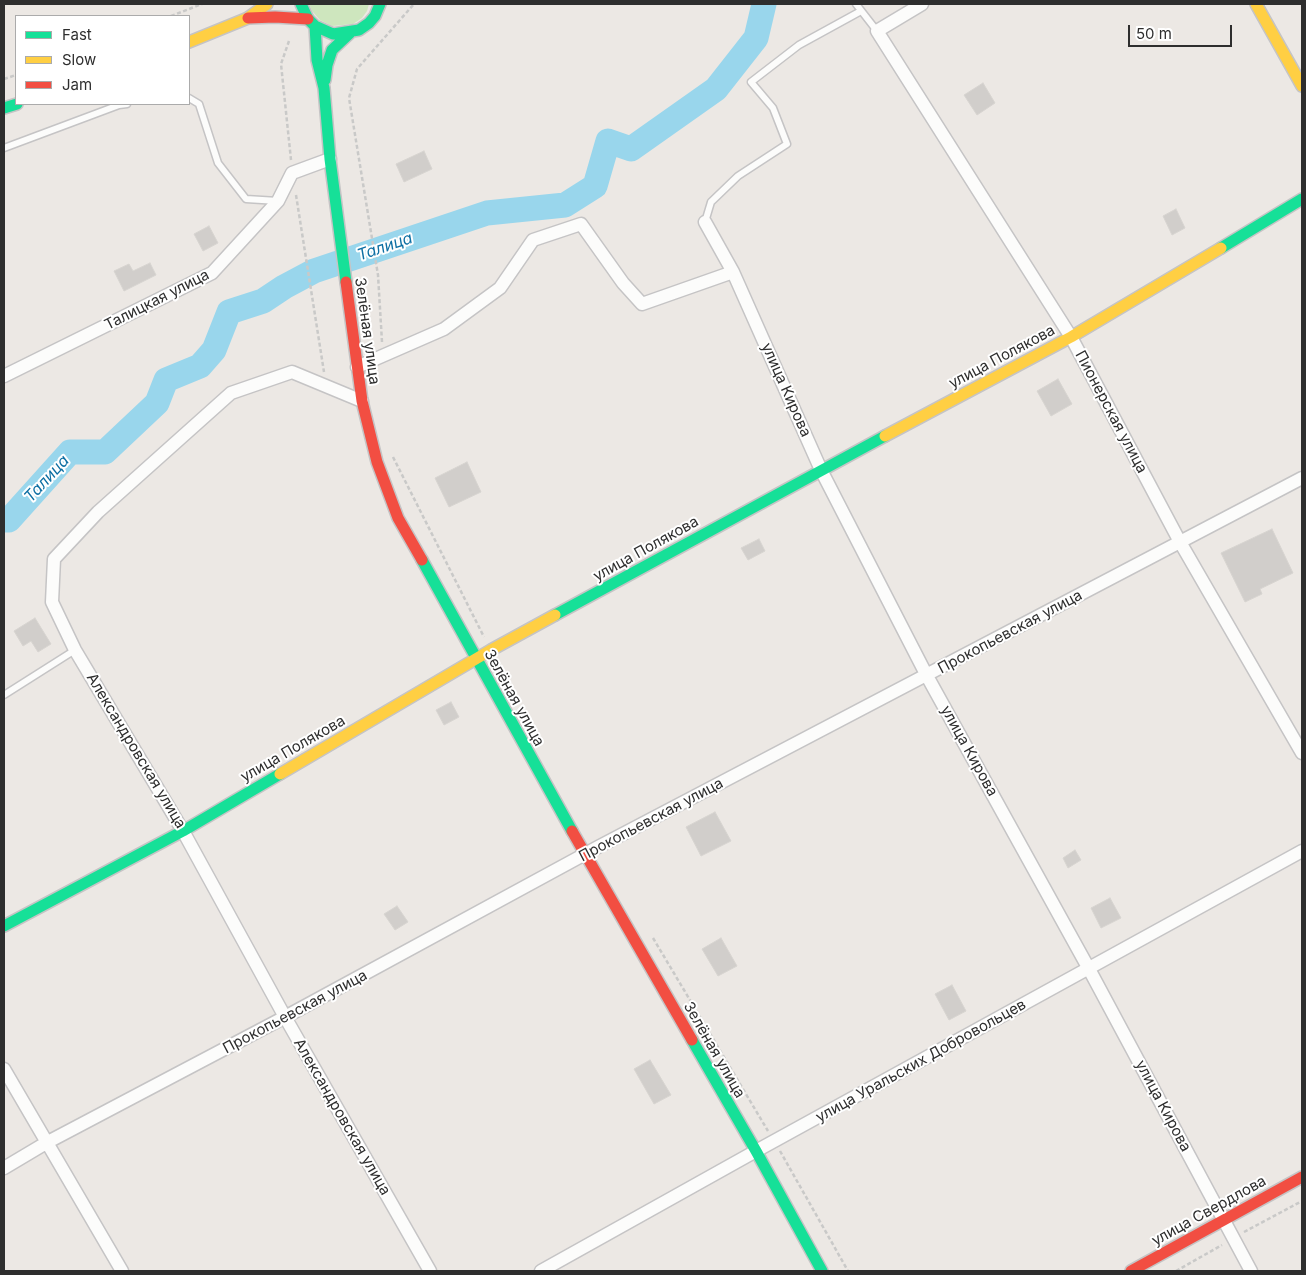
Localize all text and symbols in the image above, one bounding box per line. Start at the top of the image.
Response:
legend [15,15,190,105]
scale bar [1131,15,1235,47]
text: 50 m [1136,24,1172,43]
text: Fast [62,25,92,44]
text: Slow [62,50,96,69]
text: Jam [62,75,92,94]
water label: Талица [355,229,415,265]
street label: Талицкая улица [102,266,212,334]
street label: Зелёная улица [351,276,383,386]
street label: улица Полякова [946,321,1058,393]
street label: улица Кирова [757,340,815,440]
street label: Пионерская улица [1071,348,1151,476]
water label: Талица [21,452,73,506]
street label: улица Полякова [590,513,702,585]
street label: Прокопьевская улица [935,586,1085,678]
street label: Зелёная улица [480,646,548,750]
street label: Александровская улица [82,670,190,832]
street label: улица Кирова [937,703,1001,799]
street label: улица Полякова [238,712,348,786]
street label: Прокопьевская улица [576,774,726,866]
street label: Прокопьевская улица [220,966,370,1058]
street label: улица Уральских Добровольцев [813,996,1029,1126]
street label: Зелёная улица [679,999,749,1101]
street label: Александровская улица [290,1035,394,1199]
street label: улица Кирова [1131,1057,1195,1155]
street label: улица Свердлова [1149,1172,1269,1250]

